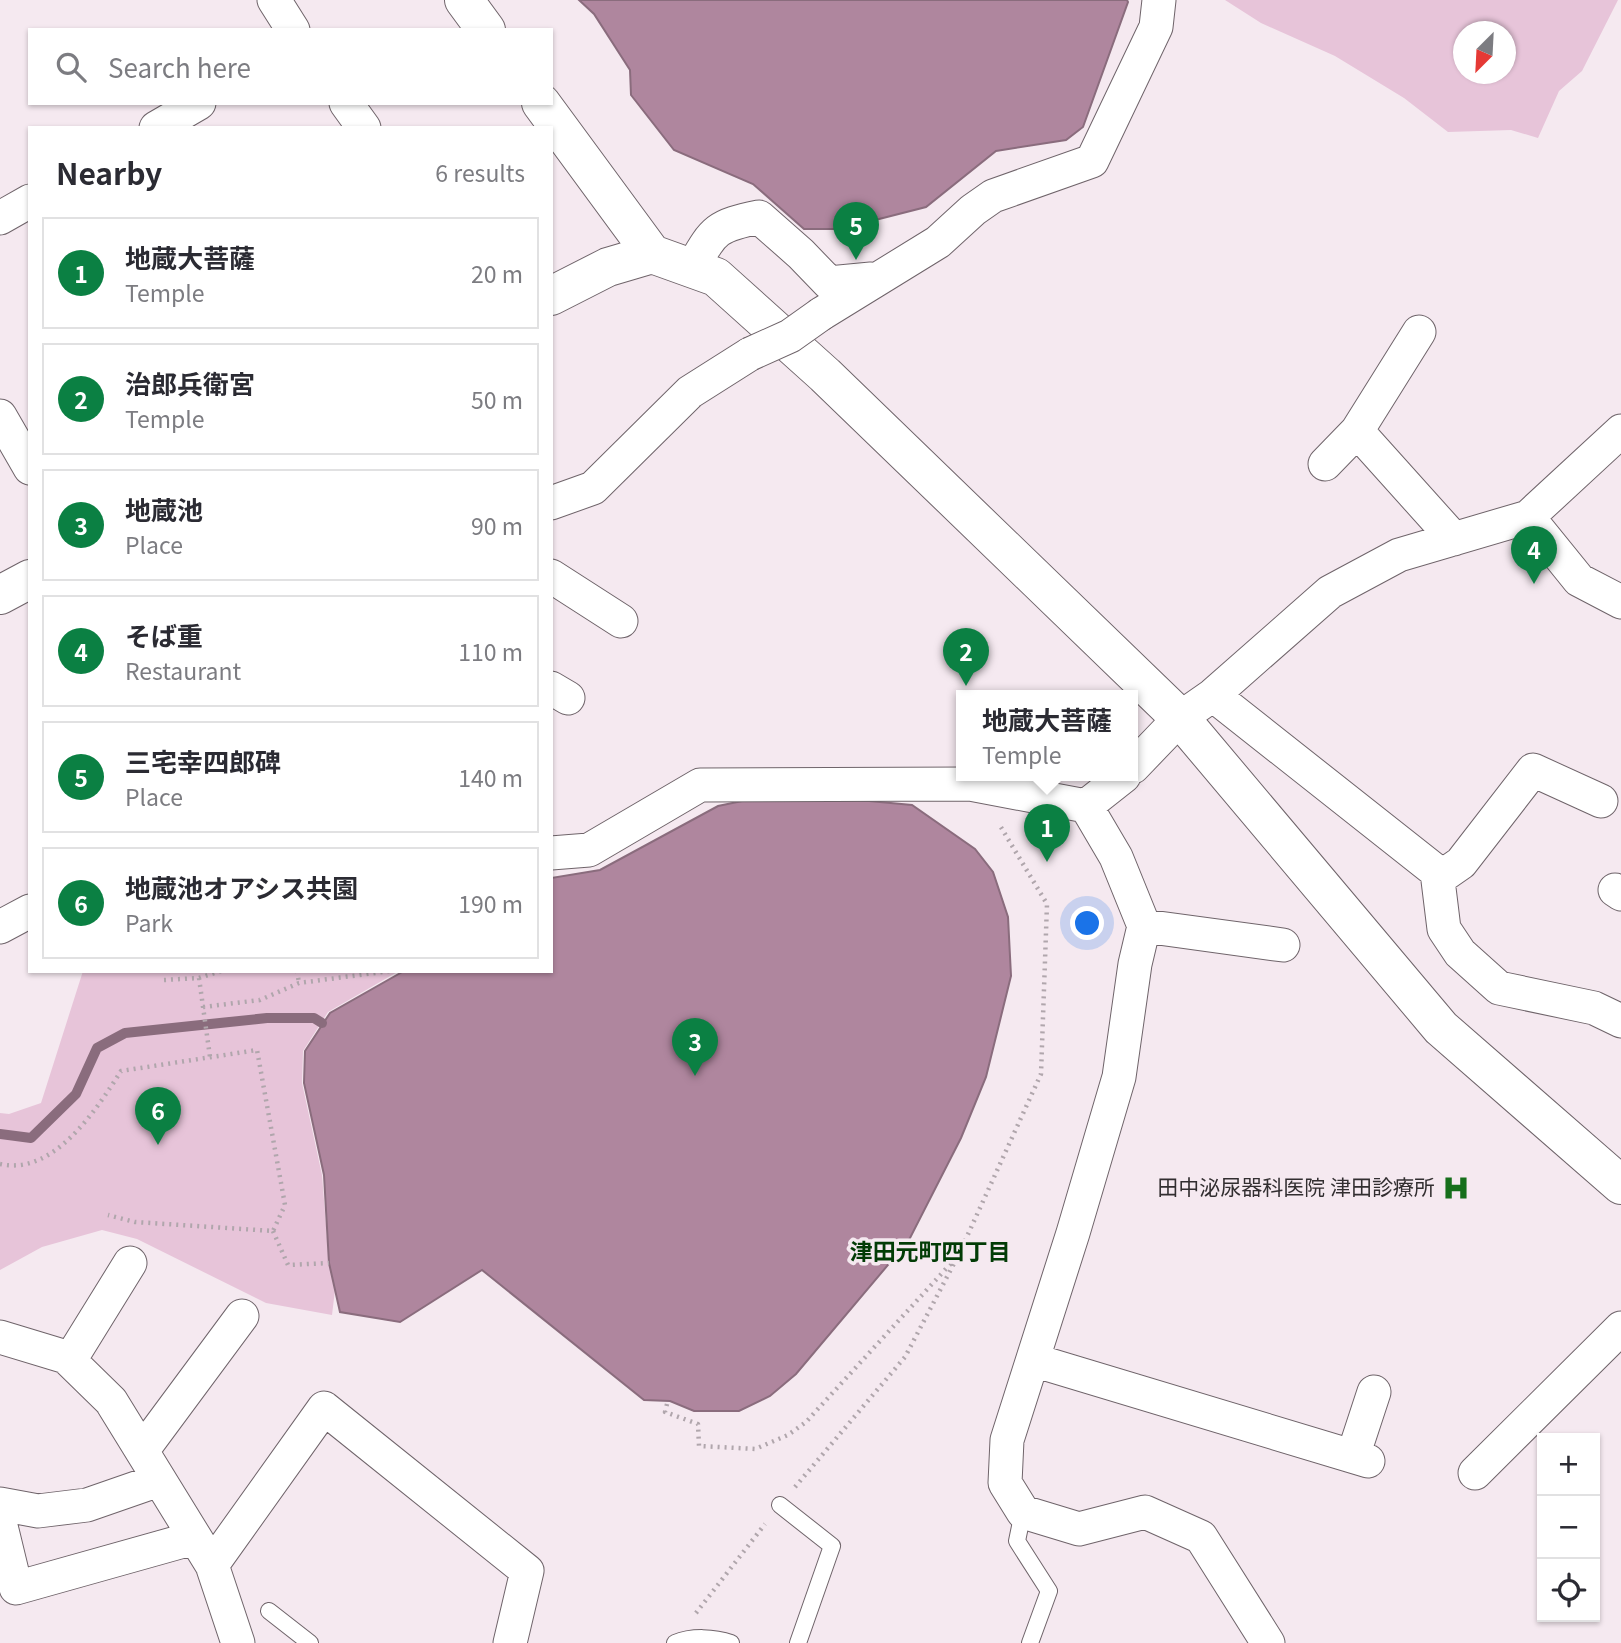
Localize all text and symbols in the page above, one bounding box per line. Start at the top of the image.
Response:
north arrow [1453,21,1516,84]
search box [28,28,553,105]
icon: search [52,48,90,86]
text: Search here [108,48,251,85]
text: Nearby [56,150,162,194]
text: 6 results [435,155,525,189]
pin: 5 [833,202,879,260]
text: 地蔵大菩薩 [125,238,255,275]
text: 1 [74,256,88,290]
text: 20 m [471,256,523,290]
text: Temple [125,275,205,309]
text: 治郎兵衛宮 [125,364,255,401]
text: 2 [74,382,88,416]
text: 50 m [471,382,523,416]
text: Temple [125,401,205,435]
text: 地蔵池 [125,490,203,527]
text: 3 [74,508,88,542]
text: 90 m [471,508,523,542]
pin: 4 [1511,526,1557,584]
text: Place [125,527,183,561]
text: そば重 [125,616,203,653]
pin: 2 [943,628,989,686]
text: 4 [74,634,88,668]
text: 110 m [458,634,523,668]
text: Restaurant [125,653,241,687]
popup [956,690,1138,781]
text: 地蔵大菩薩 [982,700,1112,737]
text: Temple [982,737,1062,771]
text: 三宅幸四郎碑 [125,742,281,779]
text: 5 [74,760,88,794]
text: 140 m [458,760,523,794]
text: Place [125,779,183,813]
pin: 1 [1024,804,1070,862]
text: 地蔵池オアシス共園 [125,868,358,905]
text: 6 [74,886,88,920]
text: 190 m [458,886,523,920]
text: Park [125,905,173,939]
your location [1070,906,1104,940]
pin: 3 [672,1018,718,1076]
pin: 6 [135,1087,181,1145]
place label: 田中泌尿器科医院 津田診療所 [1157,1171,1435,1201]
hospital icon: 田中泌尿器科医院 津田診療所 [1441,1173,1471,1203]
district label: 津田元町四丁目 [850,1233,1011,1267]
map controls [1537,1433,1600,1622]
button: + [1537,1433,1600,1496]
button: − [1537,1496,1600,1559]
button: locate [1537,1559,1600,1622]

